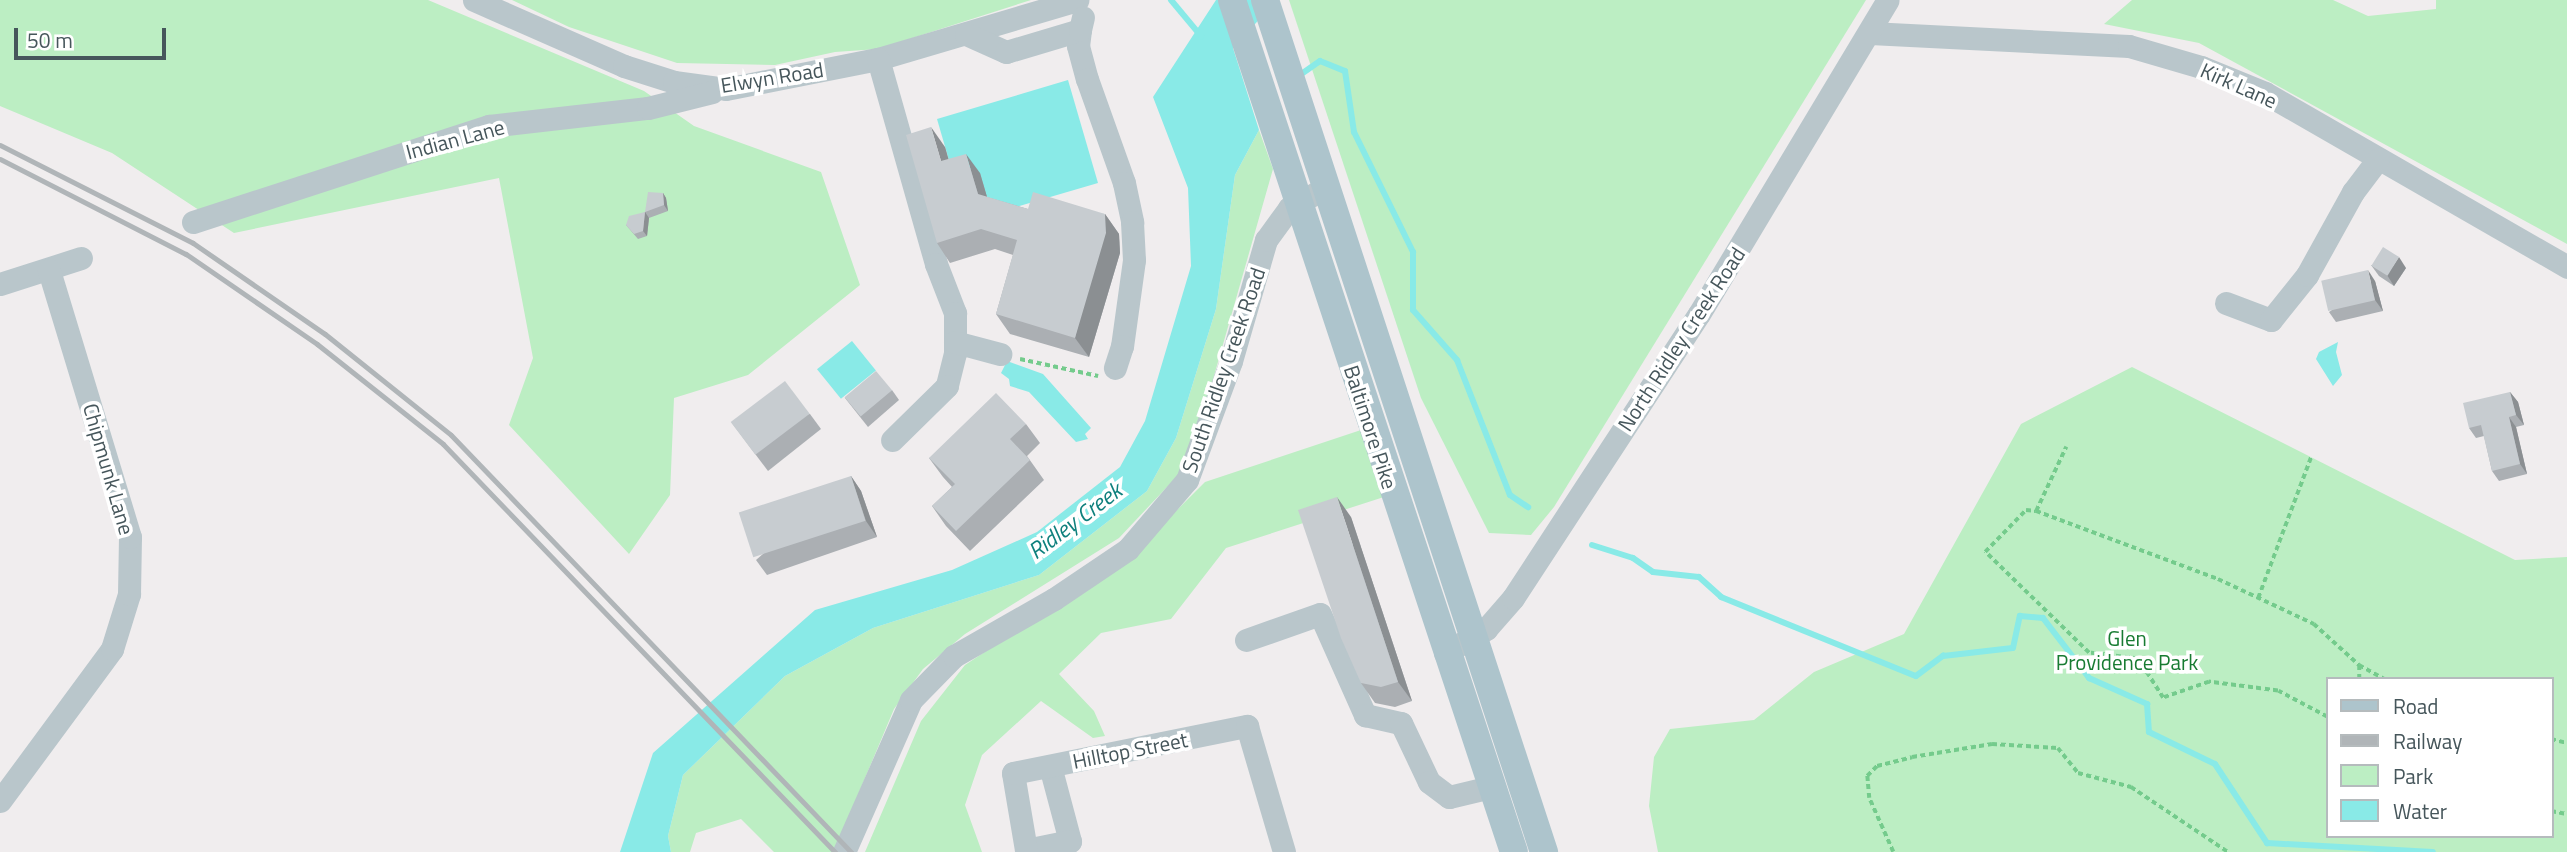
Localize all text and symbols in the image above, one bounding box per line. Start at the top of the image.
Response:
scale bar [18,14,170,58]
text: 50 m [27,24,73,56]
street label: Elwyn Road [719,56,825,98]
street label: Kirk Lane [2197,57,2281,113]
street label: Indian Lane [403,114,507,164]
street label: North Ridley Creek Road [1612,242,1750,436]
street label: South Ridley Creek Road [1176,264,1270,476]
street label: Baltimore Pike [1339,362,1403,492]
street label: Chipmunk Lane [78,400,140,538]
water label: Ridley Creek [1023,477,1127,565]
park label: Glen Providence Park [2056,625,2198,675]
legend [2326,677,2553,838]
text: Road [2393,690,2438,722]
text: Railway [2393,725,2462,757]
street label: Hilltop Street [1070,726,1190,774]
text: Park [2393,760,2433,792]
text: Water [2393,795,2447,827]

